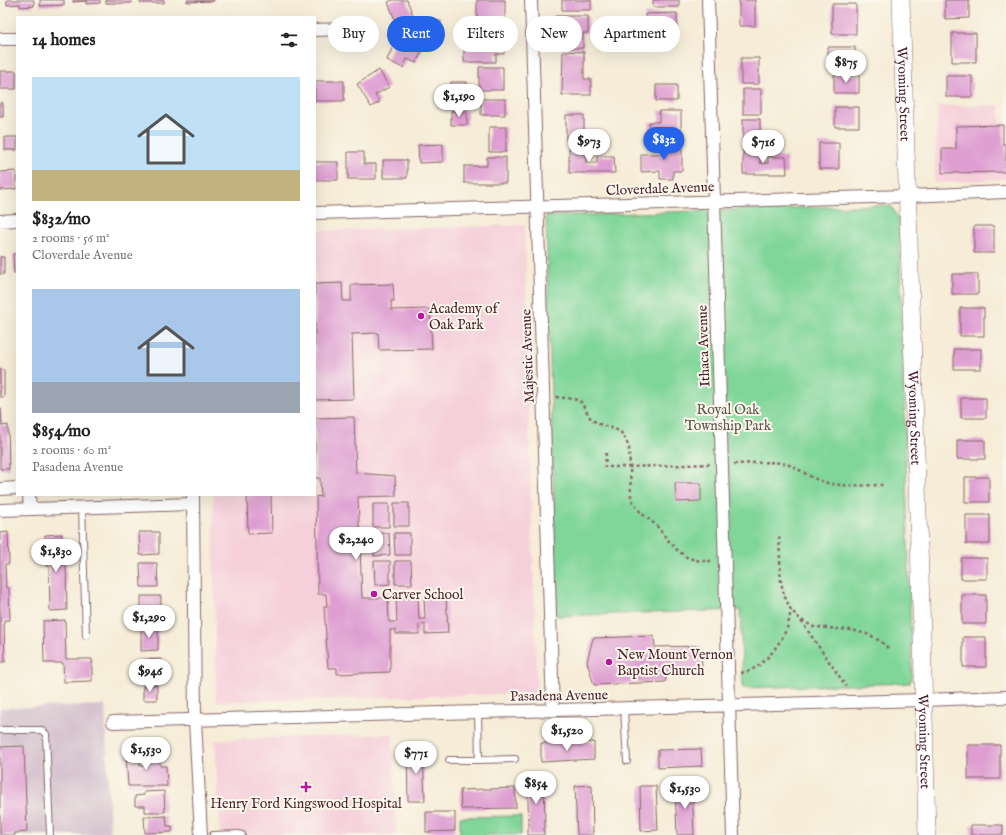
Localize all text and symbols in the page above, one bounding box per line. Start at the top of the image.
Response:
chip: Buy [328,16,379,52]
chip: Rent [387,16,445,52]
chip: Filters [453,16,518,52]
chip: New [526,16,582,52]
chip: Apartment [590,16,680,52]
icon: filters [278,29,300,51]
text: 14 homes [32,30,95,51]
street label: Wyoming Street [893,46,914,142]
pin: $875 [822,50,870,84]
text: $875 [834,54,858,71]
pin: $1,190 [426,84,492,118]
text: $1,190 [443,88,475,105]
icon: home [130,103,202,175]
pin: $832 [640,127,688,161]
pin: $973 [565,129,613,163]
pin: $716 [739,130,787,164]
text: $832 [652,131,676,148]
text: $973 [577,133,601,150]
text: $716 [751,134,775,151]
street label: Cloverdale Avenue [606,178,715,200]
text: $832/mo [32,209,90,230]
text: 2 rooms · 56 m² [32,230,110,247]
text: Cloverdale Avenue [32,247,133,264]
place label: Academy of Oak Park [428,300,501,334]
street label: Ithaca Avenue [694,304,714,387]
street label: Majestic Avenue [517,308,539,403]
marker: Academy of Oak Park [416,311,426,321]
icon: home [130,315,202,387]
street label: Wyoming Street [903,370,924,466]
park label: Royal Oak Township Park [685,401,772,435]
text: $854/mo [32,421,91,442]
text: 2 rooms · 60 m² [32,442,111,459]
text: Pasadena Avenue [32,459,123,476]
pin: $2,240 [323,527,389,561]
text: $2,240 [338,531,374,548]
pin: $1,830 [23,539,89,573]
text: $1,830 [40,543,72,560]
place label: Carver School [382,586,464,604]
marker: Carver School [369,589,379,599]
pin: $1,290 [116,605,182,639]
text: $1,290 [132,609,166,626]
place label: New Mount Vernon Baptist Church [617,646,733,680]
marker: New Mount Vernon Baptist Church [604,657,614,667]
pin: $946 [126,659,174,693]
text: $946 [138,663,162,680]
street label: Pasadena Avenue [510,686,609,706]
street label: Wyoming Street [913,694,934,789]
pin: $1,520 [534,718,600,752]
text: $1,520 [551,722,583,739]
pin: $1,530 [113,737,179,771]
text: $1,530 [130,741,162,758]
pin: $771 [392,741,440,775]
text: $771 [404,745,428,762]
pin: $854 [512,771,560,805]
text: $854 [524,775,548,792]
pin: $1,530 [652,776,718,810]
text: $1,530 [669,780,701,797]
marker: Henry Ford Kingswood Hospital [300,781,312,793]
place label: Henry Ford Kingswood Hospital [210,795,402,813]

